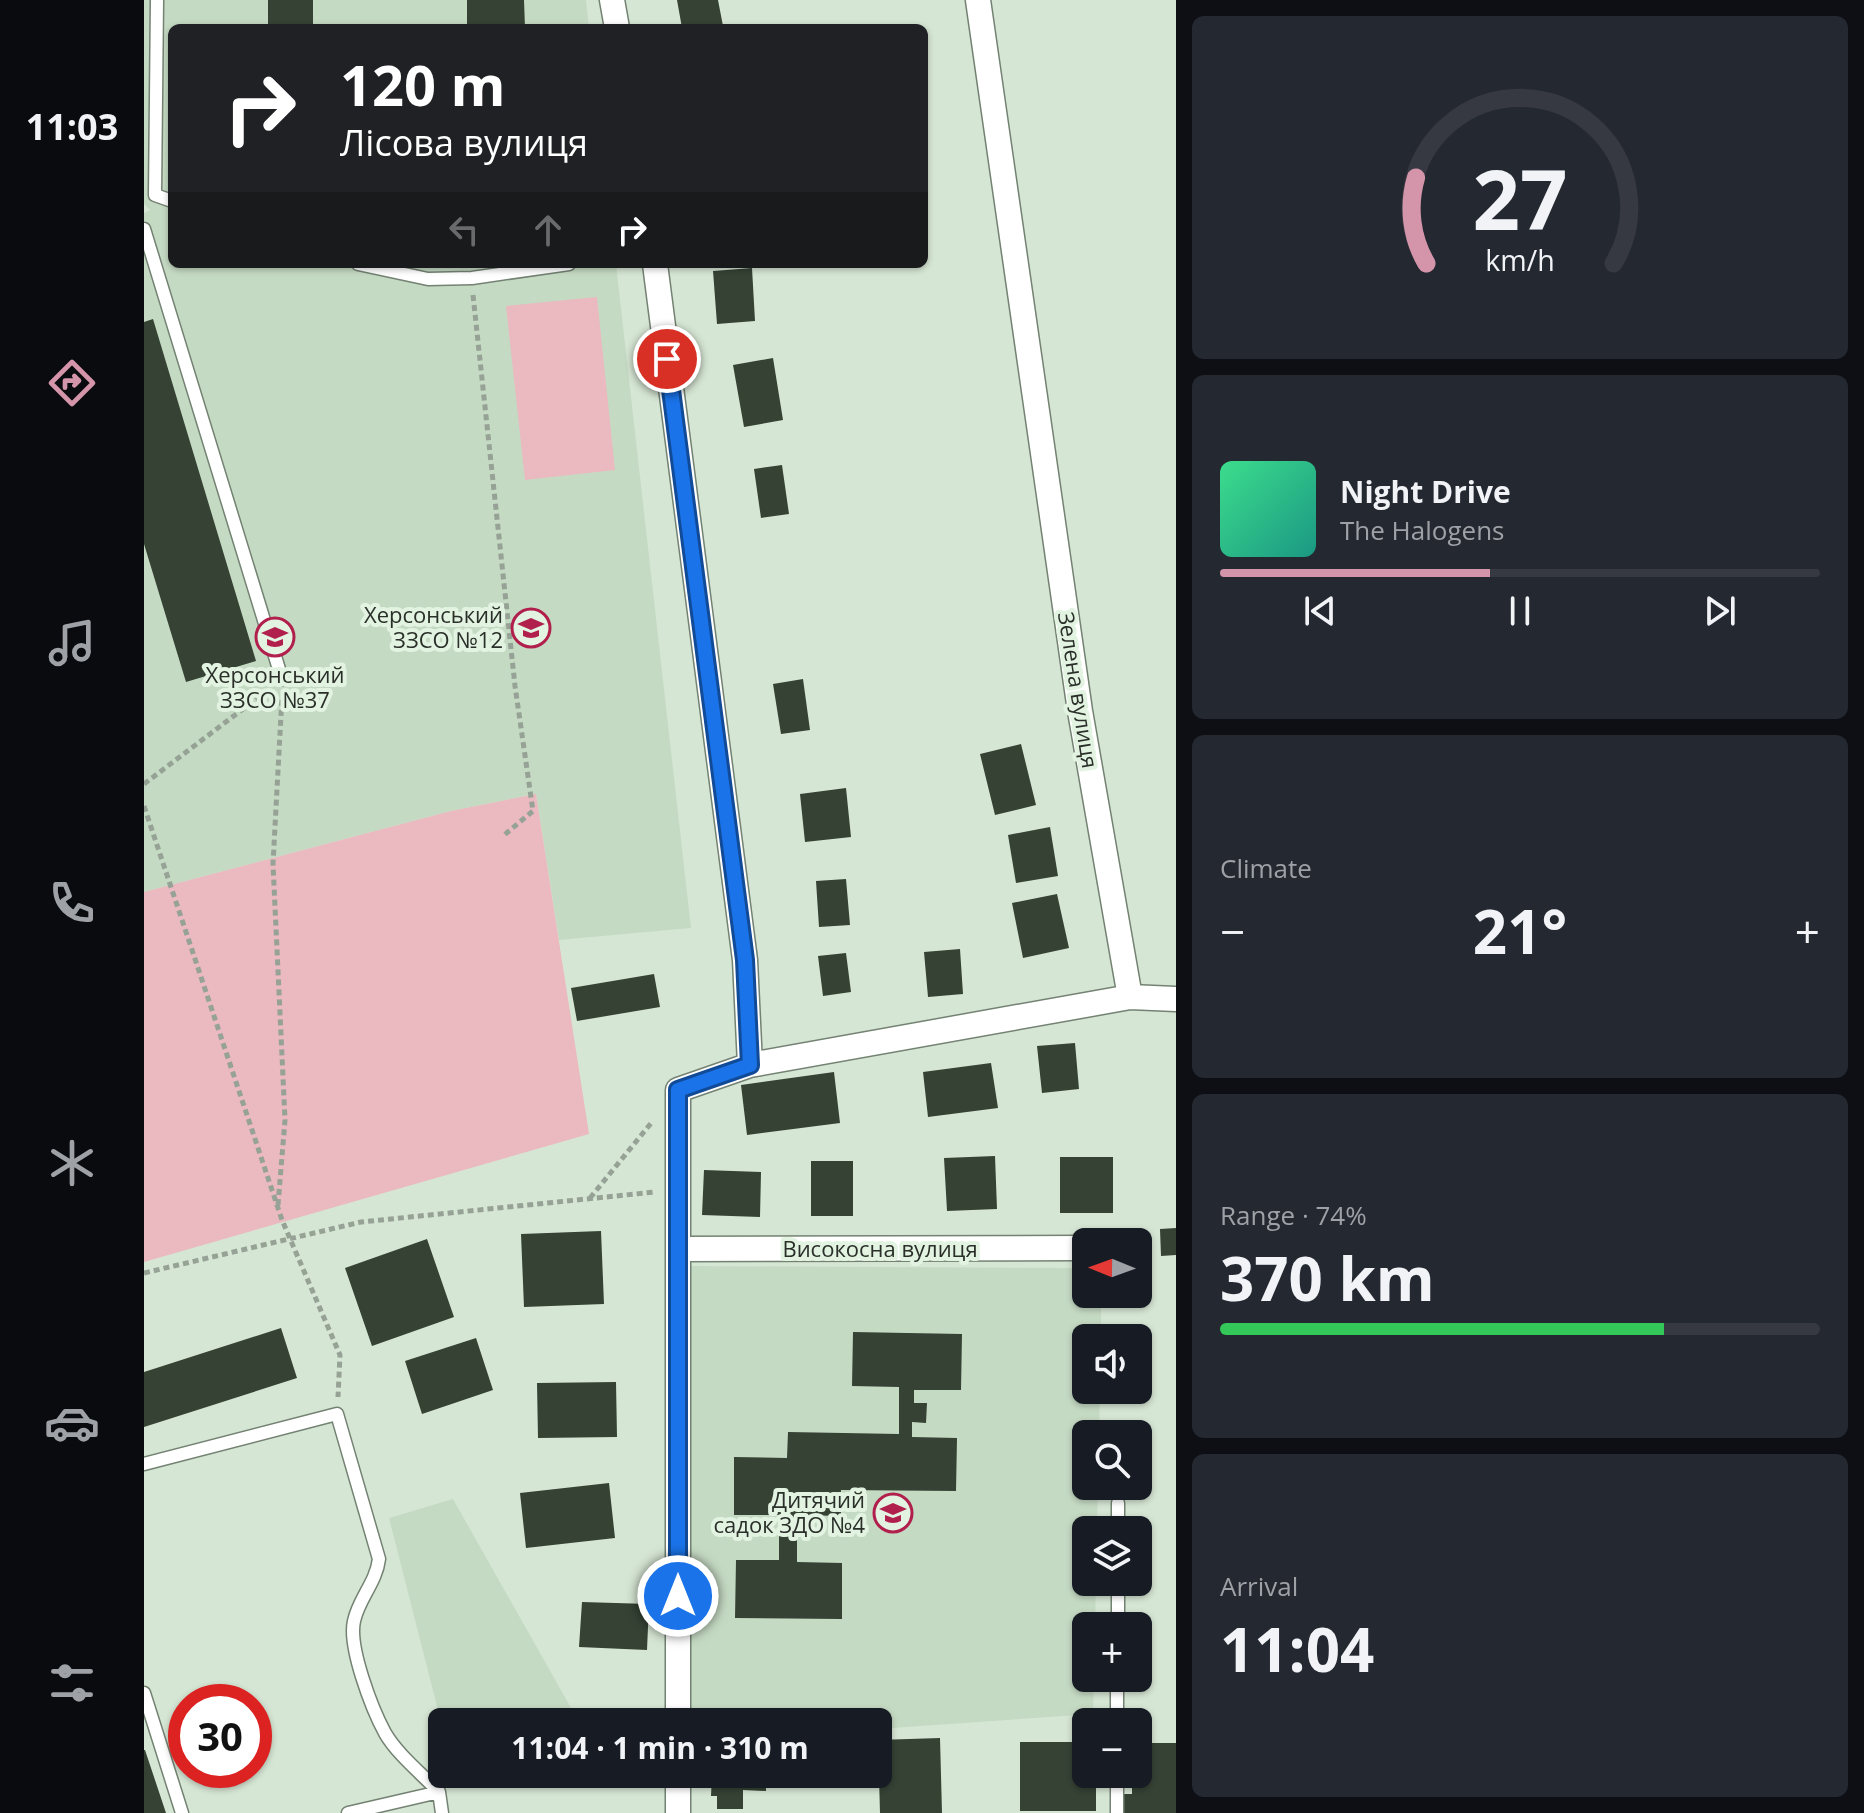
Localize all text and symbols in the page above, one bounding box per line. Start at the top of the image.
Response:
text: 120 m [340,46,506,122]
icon: right [208,56,312,160]
text: 11:03 [26,102,118,151]
text: Лісова вулиця [340,118,588,167]
text: 27 [1472,140,1568,253]
icon: left [442,208,486,252]
icon: ahead [526,208,570,252]
icon: right [610,208,654,252]
text: km/h [1485,240,1555,279]
pin [633,325,701,393]
icon: arrive [645,337,689,381]
icon: directions [44,355,100,411]
text: Night Drive [1340,471,1511,512]
text: The Halogens [1340,512,1505,548]
icon: previous [1298,589,1342,633]
icon: pause [1498,589,1542,633]
icon: next [1698,589,1742,633]
place label: Херсонський ЗЗСО №12 [364,599,503,654]
school or university icon: Херсонський ЗЗСО №12 [510,607,552,649]
street label: Зелена вулиця [1052,609,1106,770]
icon: music [44,615,100,671]
school or university icon: Херсонський ЗЗСО №37 [254,616,296,658]
place label: Херсонський ЗЗСО №37 [205,659,345,714]
text: Climate [1220,850,1312,886]
icon: phone [44,875,100,931]
text: 21° [1473,890,1567,972]
text: − [1220,901,1245,961]
text: + [1795,901,1820,961]
icon: climate [44,1135,100,1191]
text: Range · 74% [1220,1197,1367,1233]
north arrow [1072,1228,1152,1308]
map controls [1072,1228,1152,1788]
street label: Високосна вулиця [782,1233,978,1263]
text: 370 km [1220,1237,1435,1319]
button: sound [1072,1324,1152,1404]
icon: car [44,1395,100,1451]
button: search [1072,1420,1152,1500]
place label: Дитячий садок ЗДО №4 [714,1484,865,1539]
school or university icon: Дитячий садок ЗДО №4 [872,1492,914,1534]
button: layers [1072,1516,1152,1596]
position arrow [636,1554,720,1638]
text: Arrival [1220,1568,1298,1604]
text: 11:04 [1220,1608,1374,1690]
button: + [1072,1612,1152,1692]
icon: filters [44,1655,100,1711]
speed limit sign: 30 [168,1684,272,1788]
button: − [1072,1708,1152,1788]
text: 11:04 · 1 min · 310 m [511,1727,809,1768]

